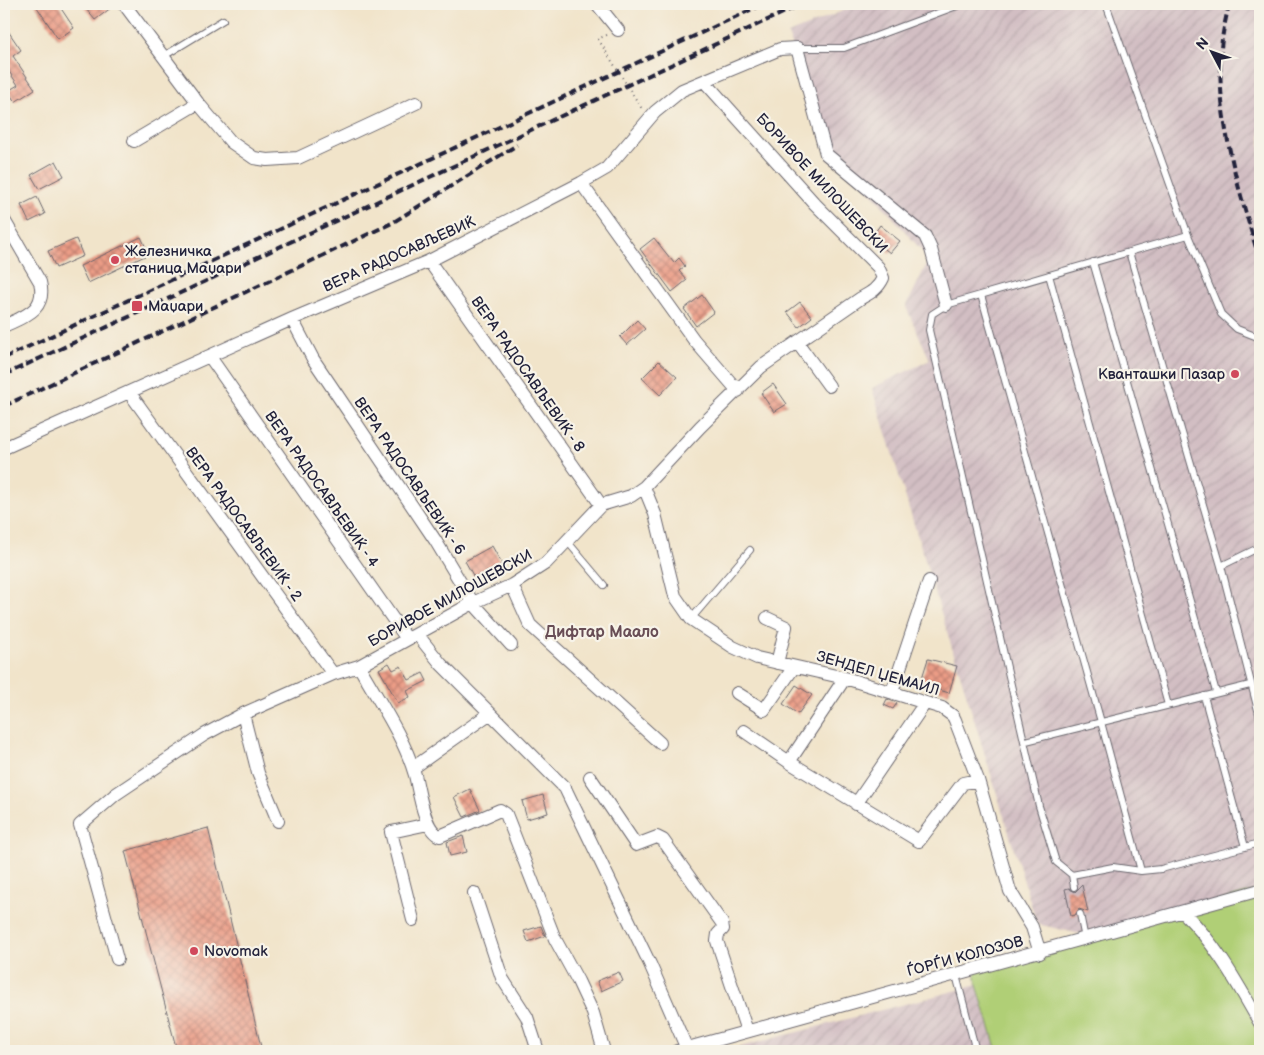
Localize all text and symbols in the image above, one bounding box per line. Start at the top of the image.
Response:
north arrow [1186,28,1236,78]
text: N [1193,34,1212,53]
street label: БОРИВОЕ МИЛОШЕВСКИ [752,109,892,257]
street label: ВЕРА РАДОСАВЉЕВИЌ [320,212,479,297]
place label: Железничка станица Маџари [125,242,242,278]
marker: Железничка станица Маџари [109,254,121,266]
street label: ВЕРА РАДОСАВЉЕВИЌ - 8 [467,293,589,456]
place label: Маџари [148,297,203,316]
marker: Маџари [130,299,144,313]
place label: Кванташки Пазар [1098,365,1226,384]
marker: Кванташки Пазар [1229,368,1241,380]
street label: ВЕРА РАДОСАВЉЕВИЌ - 6 [350,394,470,559]
street label: ВЕРА РАДОСАВЉЕВИЌ - 4 [260,408,383,571]
street label: ВЕРА РАДОСАВЉЕВИЌ - 2 [181,444,306,605]
street label: БОРИВОЕ МИЛОШЕВСКИ [365,545,536,651]
district label: Дифтар Маало [545,623,659,642]
street label: ЗЕНДЕЛ ЏЕМАИЛ [814,647,941,700]
street label: ЃОРЃИ КОЛОЗОВ [905,932,1026,981]
place label: Novomak [204,942,268,961]
marker: Novomak [188,945,200,957]

